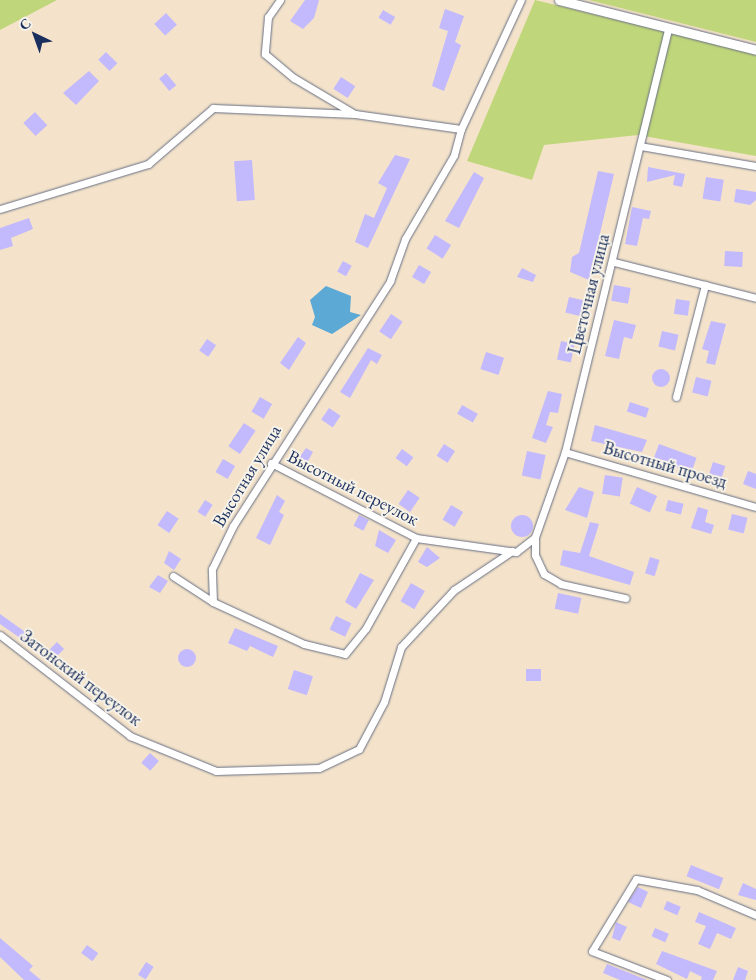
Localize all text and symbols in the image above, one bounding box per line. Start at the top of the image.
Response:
north arrow [10,10,60,60]
text: С [15,14,35,34]
street label: Цветочная улица [564,232,614,356]
street label: Высотная улица [208,421,286,531]
street label: Высотный проезд [601,437,729,493]
street label: Высотный переулок [284,446,422,530]
street label: Затонский переулок [16,625,146,731]

